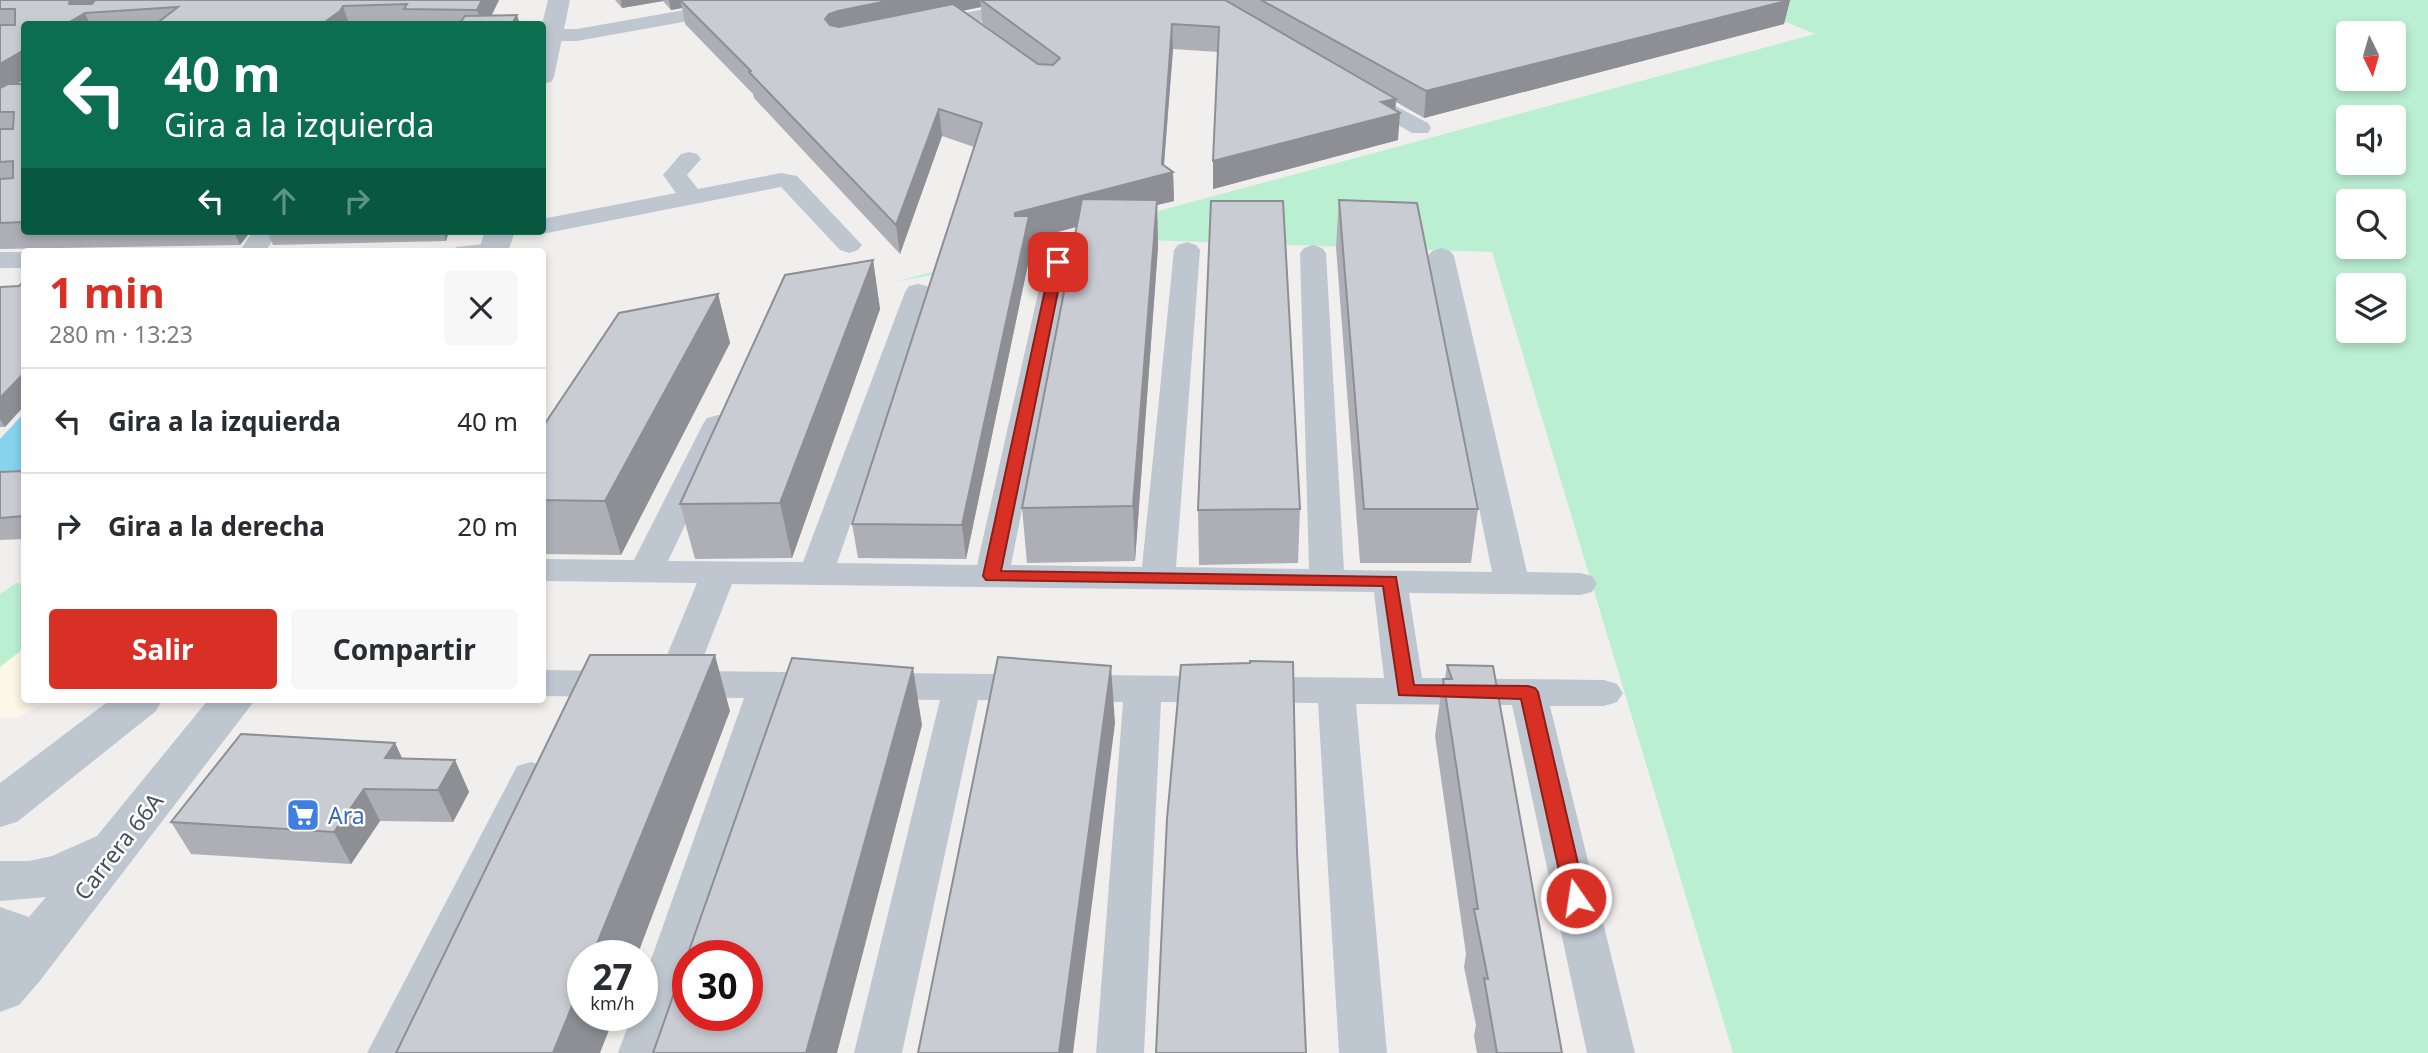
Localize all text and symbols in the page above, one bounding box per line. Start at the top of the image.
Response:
north arrow [2336,21,2406,91]
map controls [2336,21,2406,343]
text: 40 m [164,40,281,106]
icon: left [49,49,140,140]
text: Gira a la izquierda [164,103,434,146]
button: sound [2336,105,2406,175]
icon: left [192,182,230,220]
icon: ahead [265,182,303,220]
icon: right [338,182,376,220]
button: search [2336,189,2406,259]
pin [1028,232,1088,292]
icon: arrive [1039,243,1077,281]
text: 1 min [49,263,165,320]
button: close [444,271,518,345]
button: layers [2336,273,2406,343]
text: 280 m · 13:23 [49,318,193,350]
icon: left [49,402,87,440]
text: Gira a la izquierda [108,403,341,439]
text: 40 m [457,403,518,439]
icon: right [49,507,87,545]
text: Gira a la derecha [108,508,325,544]
text: 20 m [457,508,518,544]
button: Salir [49,609,277,689]
button: Compartir [291,609,518,689]
street label: Carrera 66A [66,786,170,906]
supermarket icon: Ara [284,796,322,834]
place label: Ara [328,799,365,831]
position arrow [1539,861,1613,935]
speed limit sign: 30 [672,940,763,1031]
text: 27 [592,953,633,1000]
text: km/h [590,991,635,1015]

